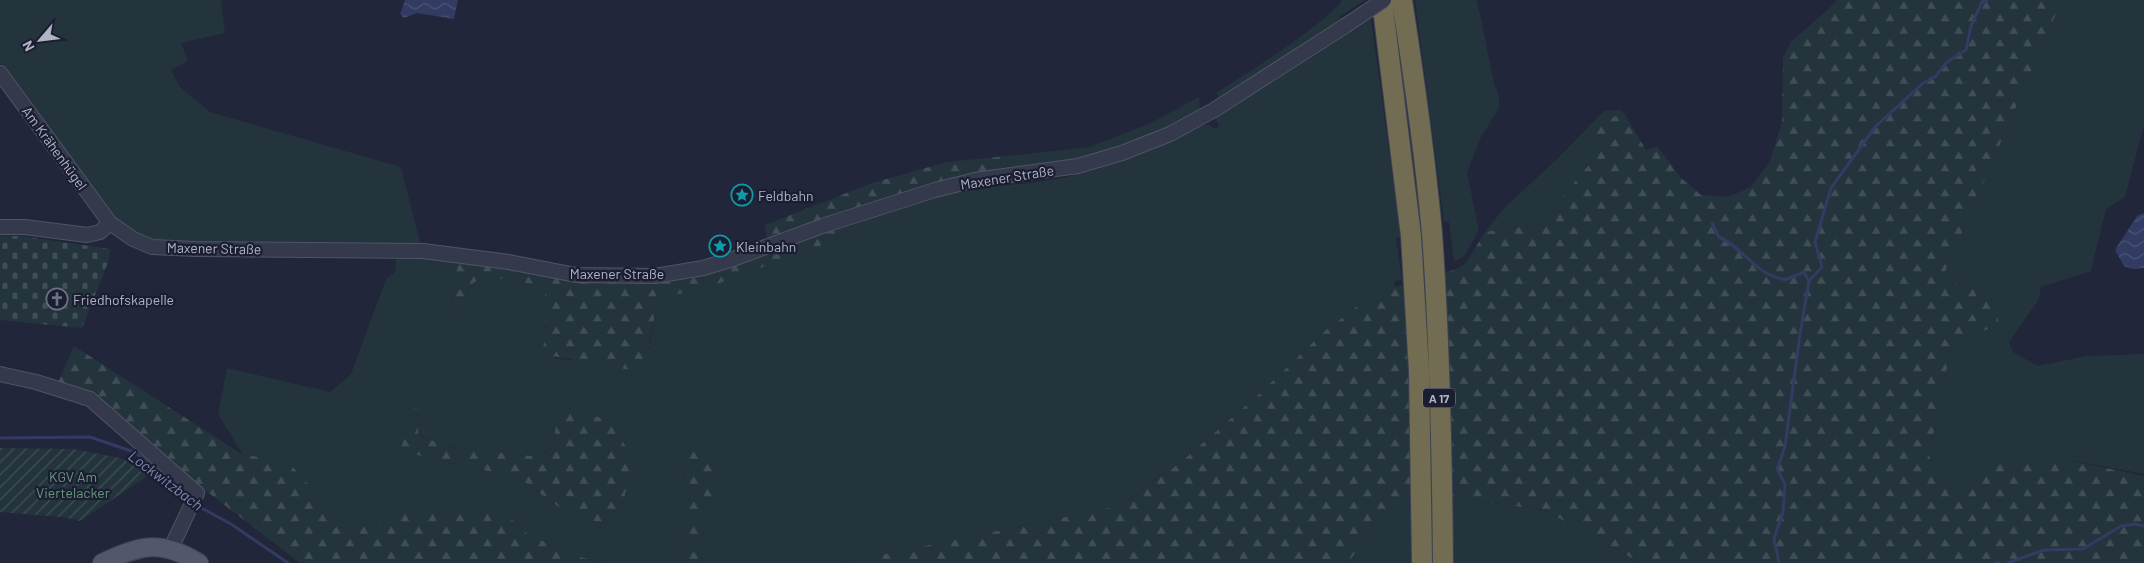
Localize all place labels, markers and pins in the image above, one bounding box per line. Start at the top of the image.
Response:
place icon: Feldbahn [730,183,754,207]
place label: Feldbahn [758,187,814,204]
place icon: Kleinbahn [708,234,732,258]
place label: Kleinbahn [736,238,796,255]
church icon: Friedhofskapelle [45,287,69,311]
place label: Friedhofskapelle [73,291,174,308]

